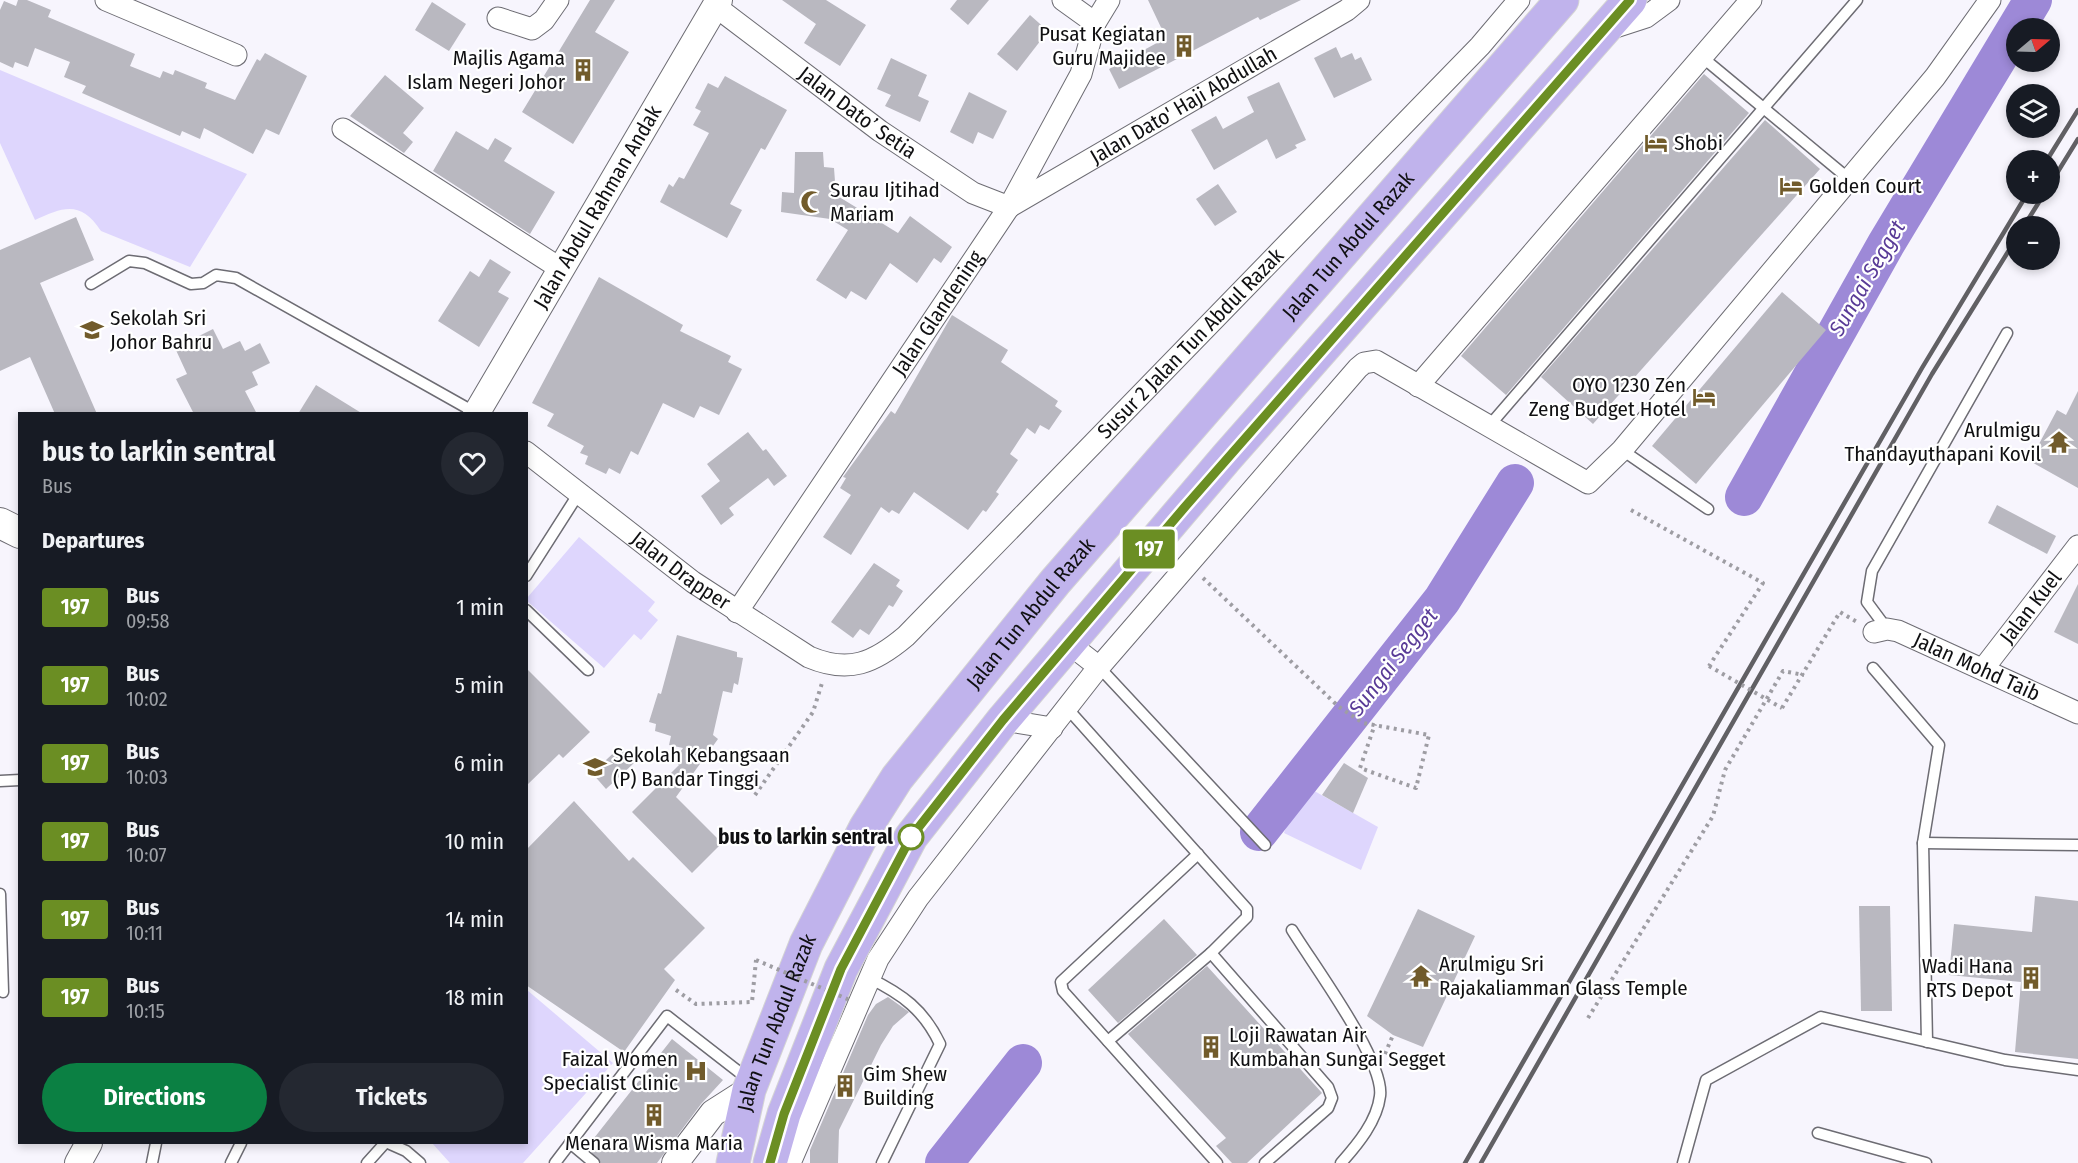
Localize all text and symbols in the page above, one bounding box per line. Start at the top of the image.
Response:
north arrow [2006,18,2060,72]
map controls [2006,18,2060,270]
place label: Pusat Kegiatan Guru Majidee [1039,21,1166,71]
building icon: Pusat Kegiatan Guru Majidee [1171,33,1197,59]
street label: Jalan Dato' Haji Abdullah [1086,41,1282,170]
place label: Majlis Agama Islam Negeri Johor [407,45,566,95]
building icon: Majlis Agama Islam Negeri Johor [570,57,596,83]
street label: Jalan Dato’ Setia [793,61,921,165]
button: layers [2006,84,2060,138]
street label: Jalan Abdul Rahman Andak [528,101,667,313]
hotel icon: Shobi [1643,130,1669,156]
place label: Shobi [1674,130,1723,156]
button: + [2006,150,2060,204]
street label: Jalan Tun Abdul Razak [1277,166,1420,325]
hotel icon: Golden Court [1778,173,1804,199]
place label: Golden Court [1809,173,1922,199]
place label: Surau Ijtihad Mariam [830,177,940,227]
mosque icon: Surau Ijtihad Mariam [799,189,825,215]
water label: Sungai Segget [1823,215,1911,341]
button: − [2006,216,2060,270]
street label: Susur 2 Jalan Tun Abdul Razak [1092,243,1289,444]
street label: Jalan Glandening [886,245,989,381]
place label: Sekolah Sri Johor Bahru [110,305,212,355]
school or university icon: Sekolah Sri Johor Bahru [79,317,105,343]
place label: OYO 1230 Zen Zeng Budget Hotel [1529,372,1686,422]
hotel icon: OYO 1230 Zen Zeng Budget Hotel [1691,384,1717,410]
place label: Arulmigu Thandayuthapani Kovil [1845,417,2041,467]
temple icon: Arulmigu Thandayuthapani Kovil [2046,429,2072,455]
button: heart [441,432,504,495]
text: bus to larkin sentral [42,435,275,468]
text: Bus [42,474,72,498]
street label: Jalan Drapper [626,526,736,616]
text: Departures [42,527,144,554]
line badge: 197 [1114,530,1184,568]
street label: Jalan Tun Abdul Razak [961,532,1101,694]
text: 197 [1135,536,1163,562]
street label: Jalan Kuel [1994,565,2067,649]
text: Bus [126,582,159,609]
text: 197 [61,594,89,620]
text: 1 min [456,594,504,621]
water label: Sungai Segget [1342,602,1444,722]
text: 09:58 [126,609,169,633]
street label: Jalan Mohd Taib [1909,627,2044,707]
text: Bus [126,660,159,687]
text: 197 [61,672,89,698]
text: 5 min [455,672,504,699]
text: 10:02 [126,687,167,711]
text: Bus [126,738,159,765]
place label: Sekolah Kebangsaan (P) Bandar Tinggi [613,742,790,792]
text: 197 [61,750,89,776]
text: 6 min [454,750,504,777]
school or university icon: Sekolah Kebangsaan (P) Bandar Tinggi [582,754,608,780]
text: 10:03 [126,765,168,789]
text: Bus [126,816,159,843]
place label: bus to larkin sentral [718,824,893,850]
marker: bus to larkin sentral [898,824,924,850]
text: 197 [61,828,89,854]
text: 10 min [445,828,504,855]
text: 10:07 [126,843,167,867]
text: Bus [126,894,159,921]
text: 197 [61,906,89,932]
text: 14 min [446,906,504,933]
text: 10:11 [126,921,163,945]
street label: Jalan Tun Abdul Razak [732,929,822,1114]
place label: Arulmigu Sri Rajakaliamman Glass Temple [1439,951,1688,1001]
place label: Wadi Hana RTS Depot [1922,953,2013,1003]
temple icon: Arulmigu Sri Rajakaliamman Glass Temple [1408,963,1434,989]
building icon: Wadi Hana RTS Depot [2018,965,2044,991]
text: Bus [126,972,159,999]
text: 197 [61,984,89,1010]
text: 18 min [445,984,504,1011]
text: 10:15 [126,999,165,1023]
place label: Loji Rawatan Air Kumbahan Sungai Segget [1229,1022,1446,1072]
building icon: Loji Rawatan Air Kumbahan Sungai Segget [1198,1034,1224,1060]
place label: Faizal Women Specialist Clinic [543,1046,678,1096]
hospital icon: Faizal Women Specialist Clinic [683,1058,709,1084]
place label: Gim Shew Building [863,1061,947,1111]
button: Directions [42,1063,267,1132]
button: Tickets [279,1063,504,1132]
building icon: Gim Shew Building [832,1073,858,1099]
building icon: Menara Wisma Maria [641,1102,667,1128]
place label: Menara Wisma Maria [565,1130,743,1156]

